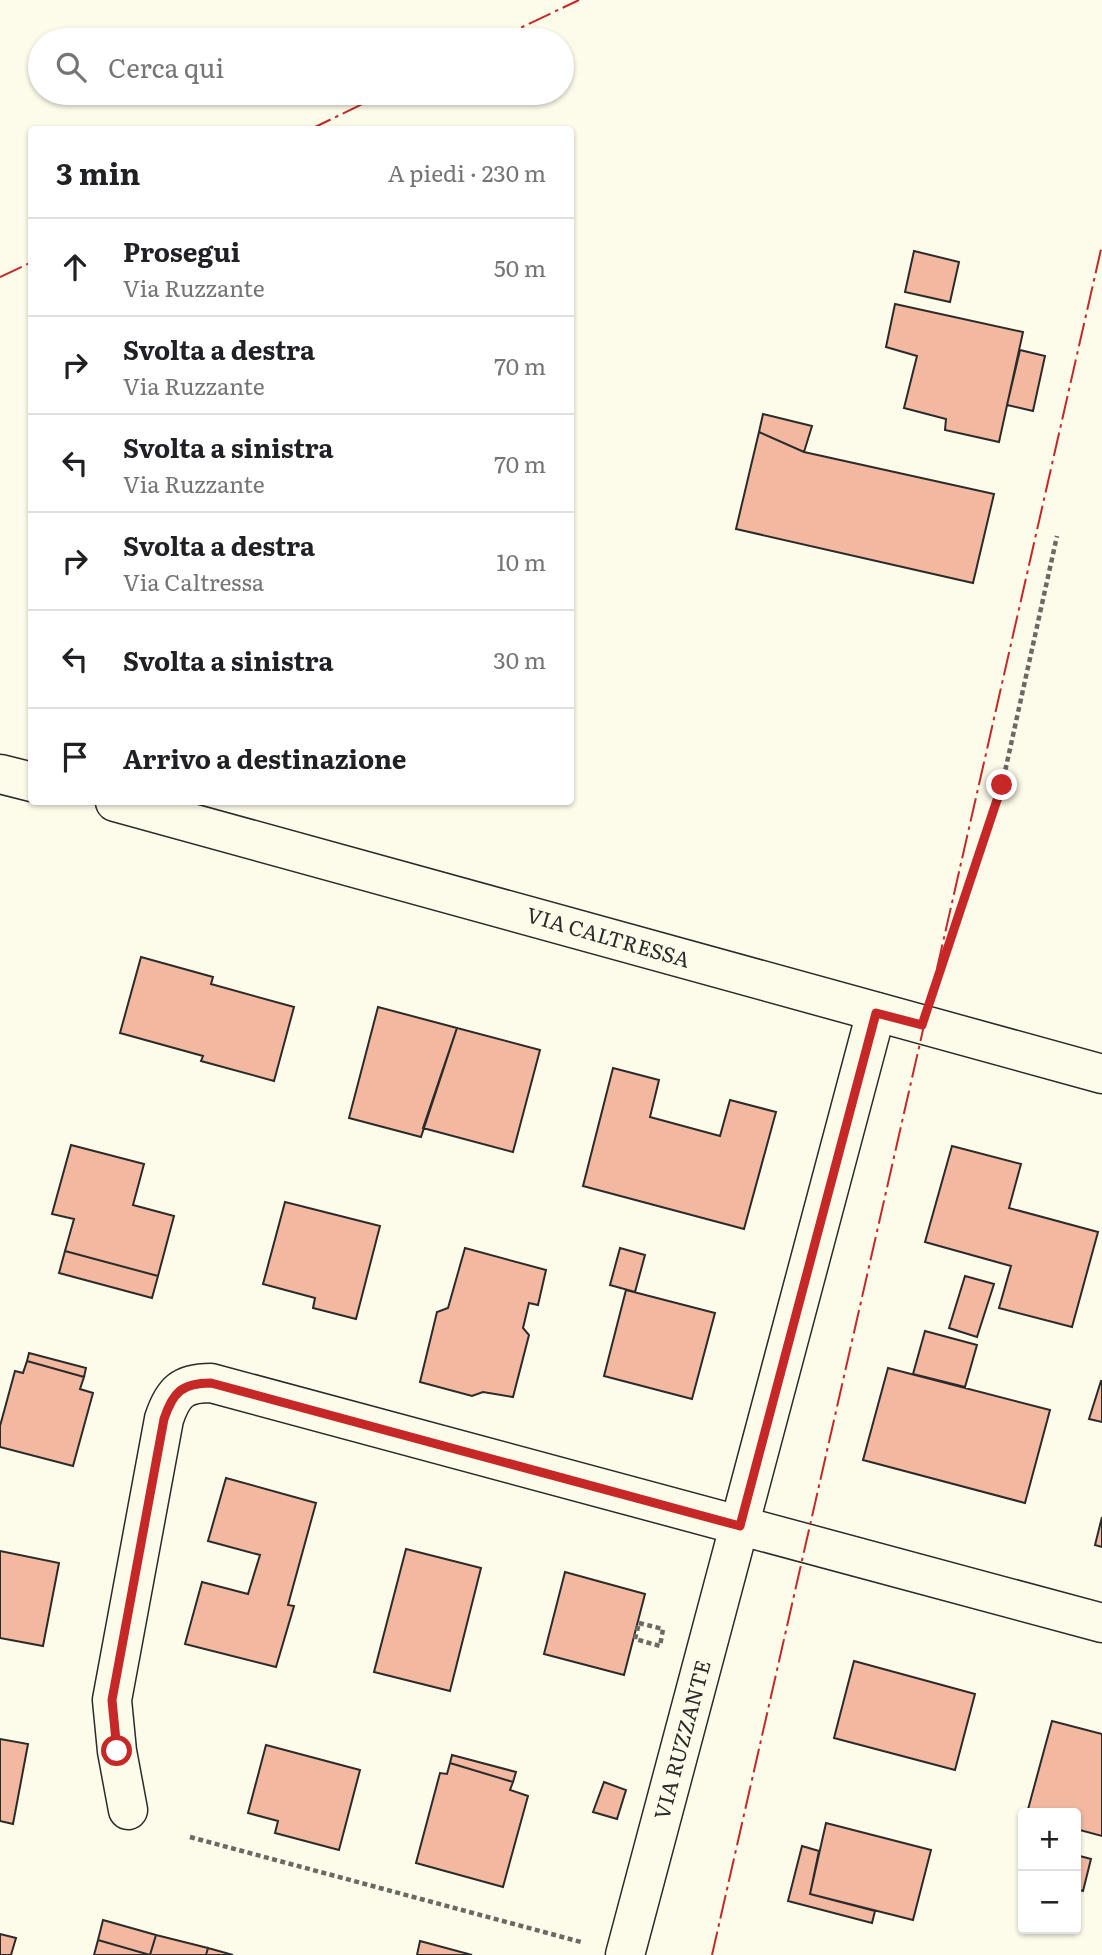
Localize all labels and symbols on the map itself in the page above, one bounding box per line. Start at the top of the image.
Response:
route end [986,769,1017,800]
street label: VIA CALTRESSA [523,897,694,974]
street label: VIA RUZZANTE [644,1656,717,1823]
route start [101,1735,132,1766]

